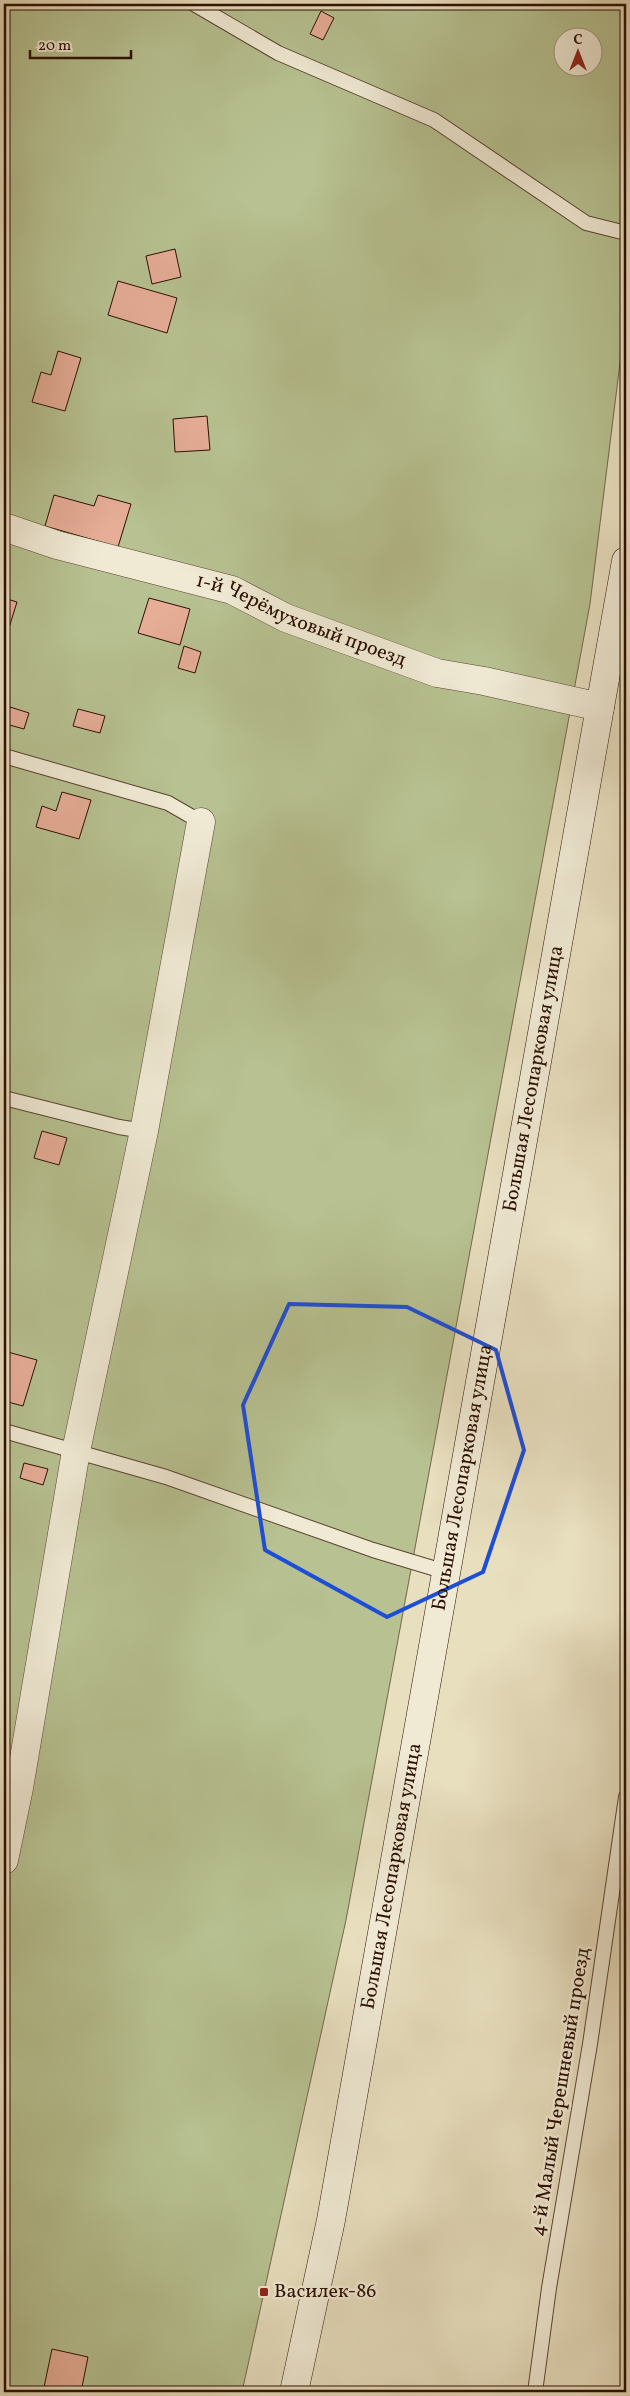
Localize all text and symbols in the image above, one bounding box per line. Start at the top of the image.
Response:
scale bar [30,28,131,60]
north arrow [552,28,602,78]
text: С [573,31,583,50]
text: 20 m [38,36,71,57]
street label: 1-й Черёмуховый проезд [193,567,410,675]
street label: Большая Лесопарковая улица [496,943,571,1214]
street label: Большая Лесопарковая улица [426,1342,500,1613]
street label: Большая Лесопарковая улица [355,1741,430,2012]
street label: 4-й Малый Черешневый проезд [524,1946,598,2238]
place label: Василек-86 [274,2278,376,2306]
marker: Василек-86 [258,2286,270,2298]

